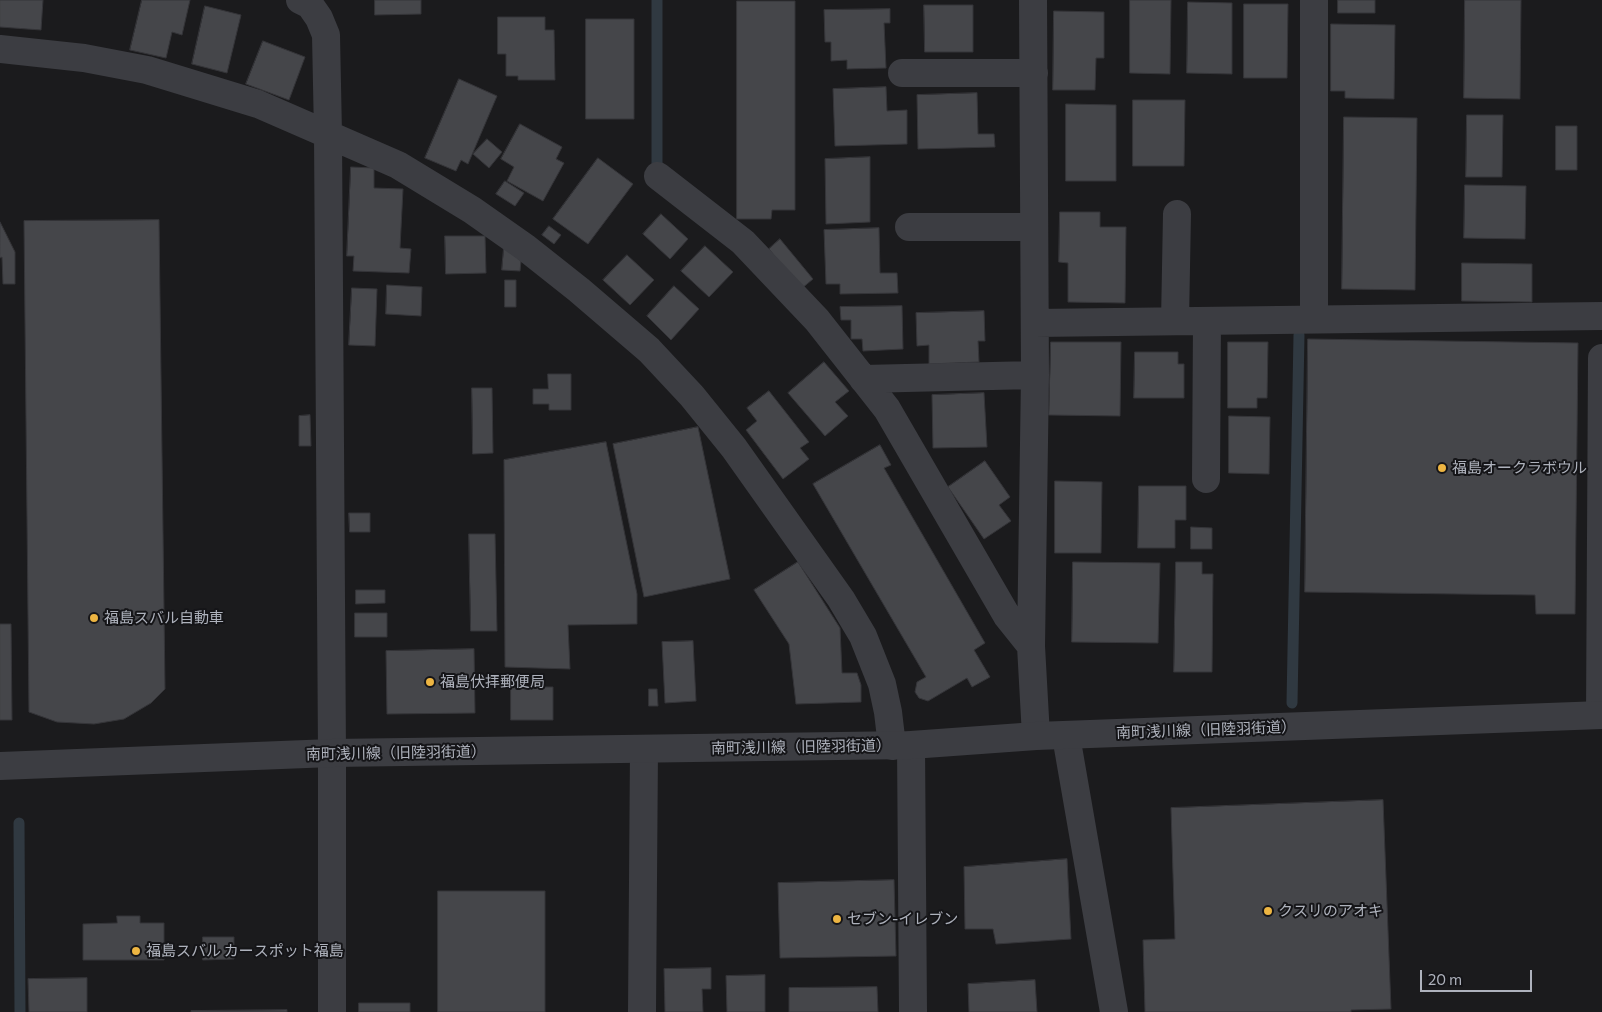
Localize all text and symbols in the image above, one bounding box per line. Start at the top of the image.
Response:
place label: 福島オークラボウル [1452,459,1587,477]
marker: 福島オークラボウル [1436,462,1448,474]
place label: 福島スバル自動車 [104,609,224,627]
marker: 福島スバル自動車 [88,612,100,624]
place label: 福島伏拝郵便局 [440,673,545,691]
marker: 福島伏拝郵便局 [424,676,436,688]
street label: 南町浅川線（旧陸羽街道） [1116,718,1296,742]
street label: 南町浅川線（旧陸羽街道） [711,736,891,758]
street label: 南町浅川線（旧陸羽街道） [306,742,486,764]
place label: クスリのアオキ [1278,902,1383,920]
marker: クスリのアオキ [1262,905,1274,917]
place label: セブン-イレブン [847,910,958,928]
marker: セブン-イレブン [831,913,843,925]
place label: 福島スバル カースポット福島 [146,942,344,960]
marker: 福島スバル カースポット福島 [130,945,142,957]
scale bar [1422,960,1534,992]
text: 20 m [1428,970,1462,988]

